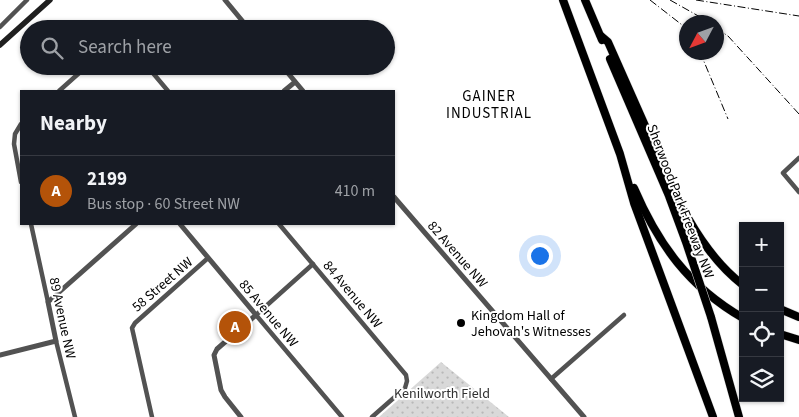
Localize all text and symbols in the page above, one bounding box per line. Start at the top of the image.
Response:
north arrow [679,15,724,60]
search box [20,20,395,75]
icon: search [38,34,66,62]
text: Search here [78,34,172,61]
district label: GAINER INDUSTRIAL [446,86,532,124]
text: Nearby [40,108,107,138]
street label: Sherwood Park Freeway NW [641,121,719,281]
text: 2199 [87,166,127,193]
text: A [51,180,61,202]
text: 410 m [335,180,375,202]
text: Bus stop · 60 Street NW [87,193,240,215]
street label: 82 Avenue NW [423,217,492,292]
map controls [739,222,784,402]
button: + [739,222,784,267]
your location [527,243,553,269]
street label: 58 Street NW [128,253,197,317]
street label: 84 Avenue NW [318,257,386,333]
button: − [739,267,784,312]
street label: 89 Avenue NW [44,276,80,361]
street label: 85 Avenue NW [236,276,302,350]
place label: Kingdom Hall of Jehovah's Witnesses [471,306,591,342]
pin: A [219,308,251,346]
button: locate [739,312,784,357]
marker: Kingdom Hall of Jehovah's Witnesses [455,317,467,329]
button: layers [739,357,784,402]
park label: Kenilworth Field [394,384,490,404]

